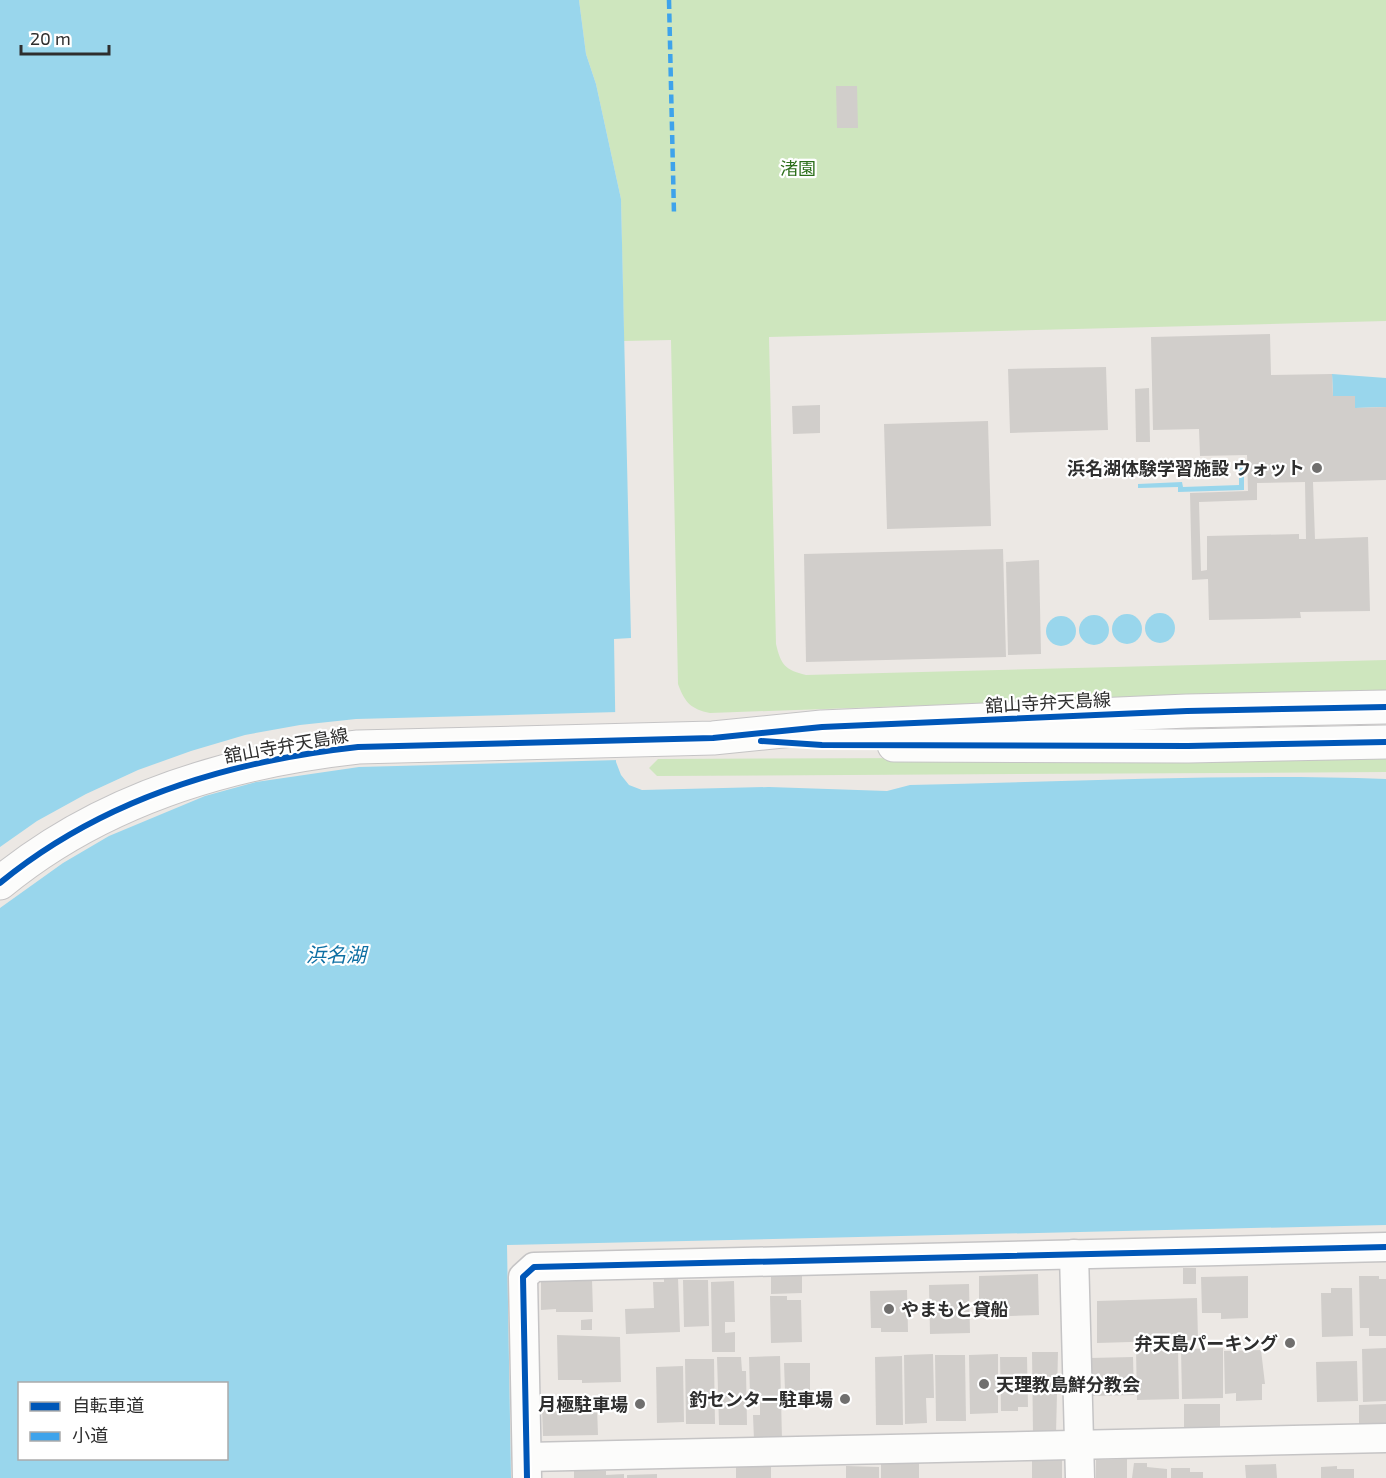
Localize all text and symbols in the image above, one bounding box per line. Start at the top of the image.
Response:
scale bar [21,18,110,56]
text: 20 m [30,27,71,49]
park label: 渚園 [780,157,816,179]
place label: 浜名湖体験学習施設 ウォット [1067,457,1305,479]
marker: 浜名湖体験学習施設 ウォット [1310,461,1324,475]
street label: 舘山寺弁天島線 [985,688,1111,716]
street label: 舘山寺弁天島線 [222,723,350,767]
water label: 浜名湖 [306,942,369,966]
place label: やまもと貸船 [901,1298,1009,1320]
marker: やまもと貸船 [882,1302,896,1316]
place label: 弁天島パーキング [1135,1332,1278,1354]
marker: 弁天島パーキング [1283,1336,1297,1350]
place label: 天理教島鮮分教会 [996,1373,1140,1395]
marker: 天理教島鮮分教会 [977,1377,991,1391]
legend [18,1382,228,1460]
place label: 釣センター駐車場 [689,1388,833,1410]
marker: 釣センター駐車場 [838,1392,852,1406]
place label: 月極駐車場 [538,1393,628,1415]
text: 自転車道 [72,1394,144,1416]
marker: 月極駐車場 [633,1397,647,1411]
text: 小道 [72,1424,108,1446]

